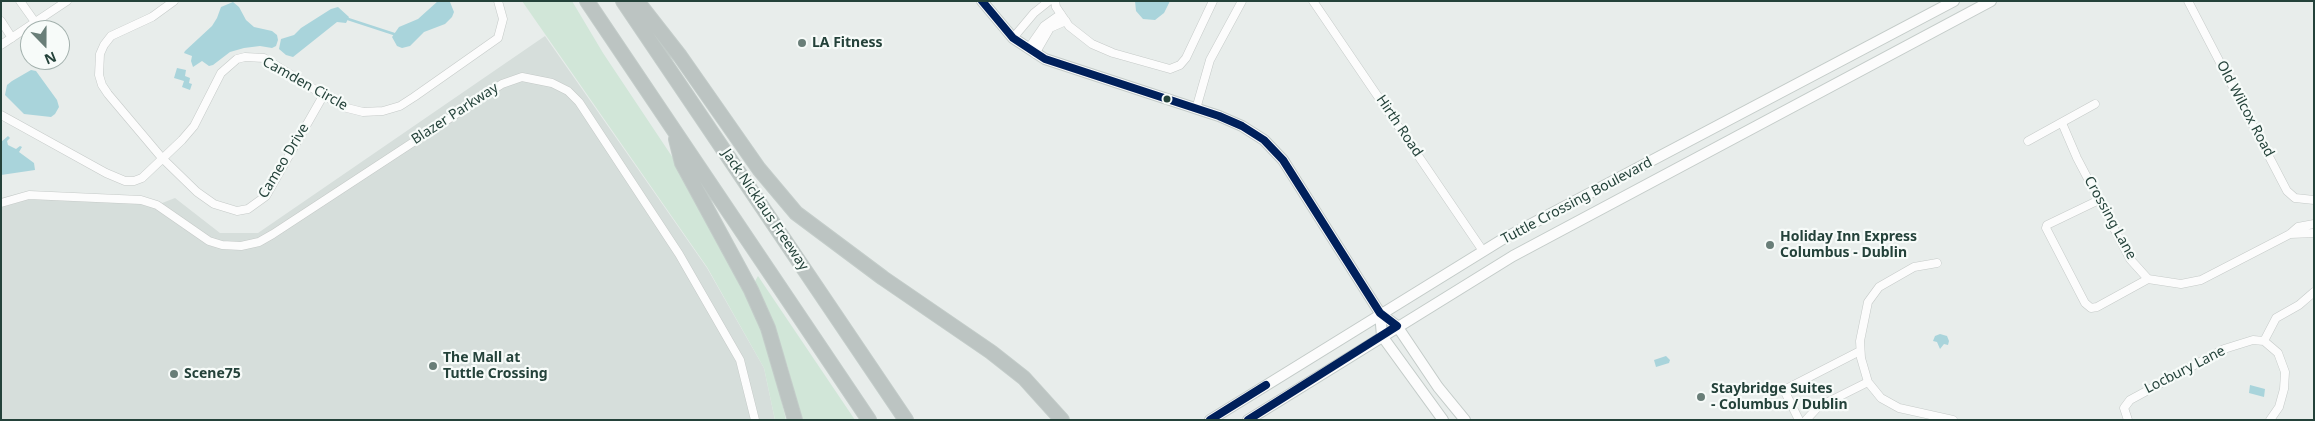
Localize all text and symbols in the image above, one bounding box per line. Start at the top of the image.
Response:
north arrow [20,20,70,70]
place label: LA Fitness [812,35,883,51]
marker: LA Fitness [796,37,808,49]
text: N [42,47,59,69]
street label: Camden Circle [259,54,351,114]
street label: Old Wilcox Road [2213,58,2277,160]
street label: Blazer Parkway [408,80,502,148]
street label: Hirth Road [1372,92,1426,160]
unlabelled marker [1162,94,1172,104]
street label: Cameo Drive [255,120,313,202]
street label: Jack Nicklaus Freeway [718,146,812,274]
street label: Tuttle Crossing Boulevard [1499,154,1655,248]
street label: Crossing Lane [2080,173,2140,263]
place label: Holiday Inn Express Columbus - Dublin [1780,229,1917,262]
marker: Holiday Inn Express Columbus - Dublin [1764,239,1776,251]
street label: Locbury Lane [2142,343,2228,397]
place label: The Mall at Tuttle Crossing [443,350,548,382]
marker: The Mall at Tuttle Crossing [427,360,439,372]
place label: Scene75 [184,366,241,382]
marker: Scene75 [168,368,180,380]
place label: Staybridge Suites - Columbus / Dublin [1711,381,1847,414]
marker: Staybridge Suites - Columbus / Dublin [1695,391,1707,403]

